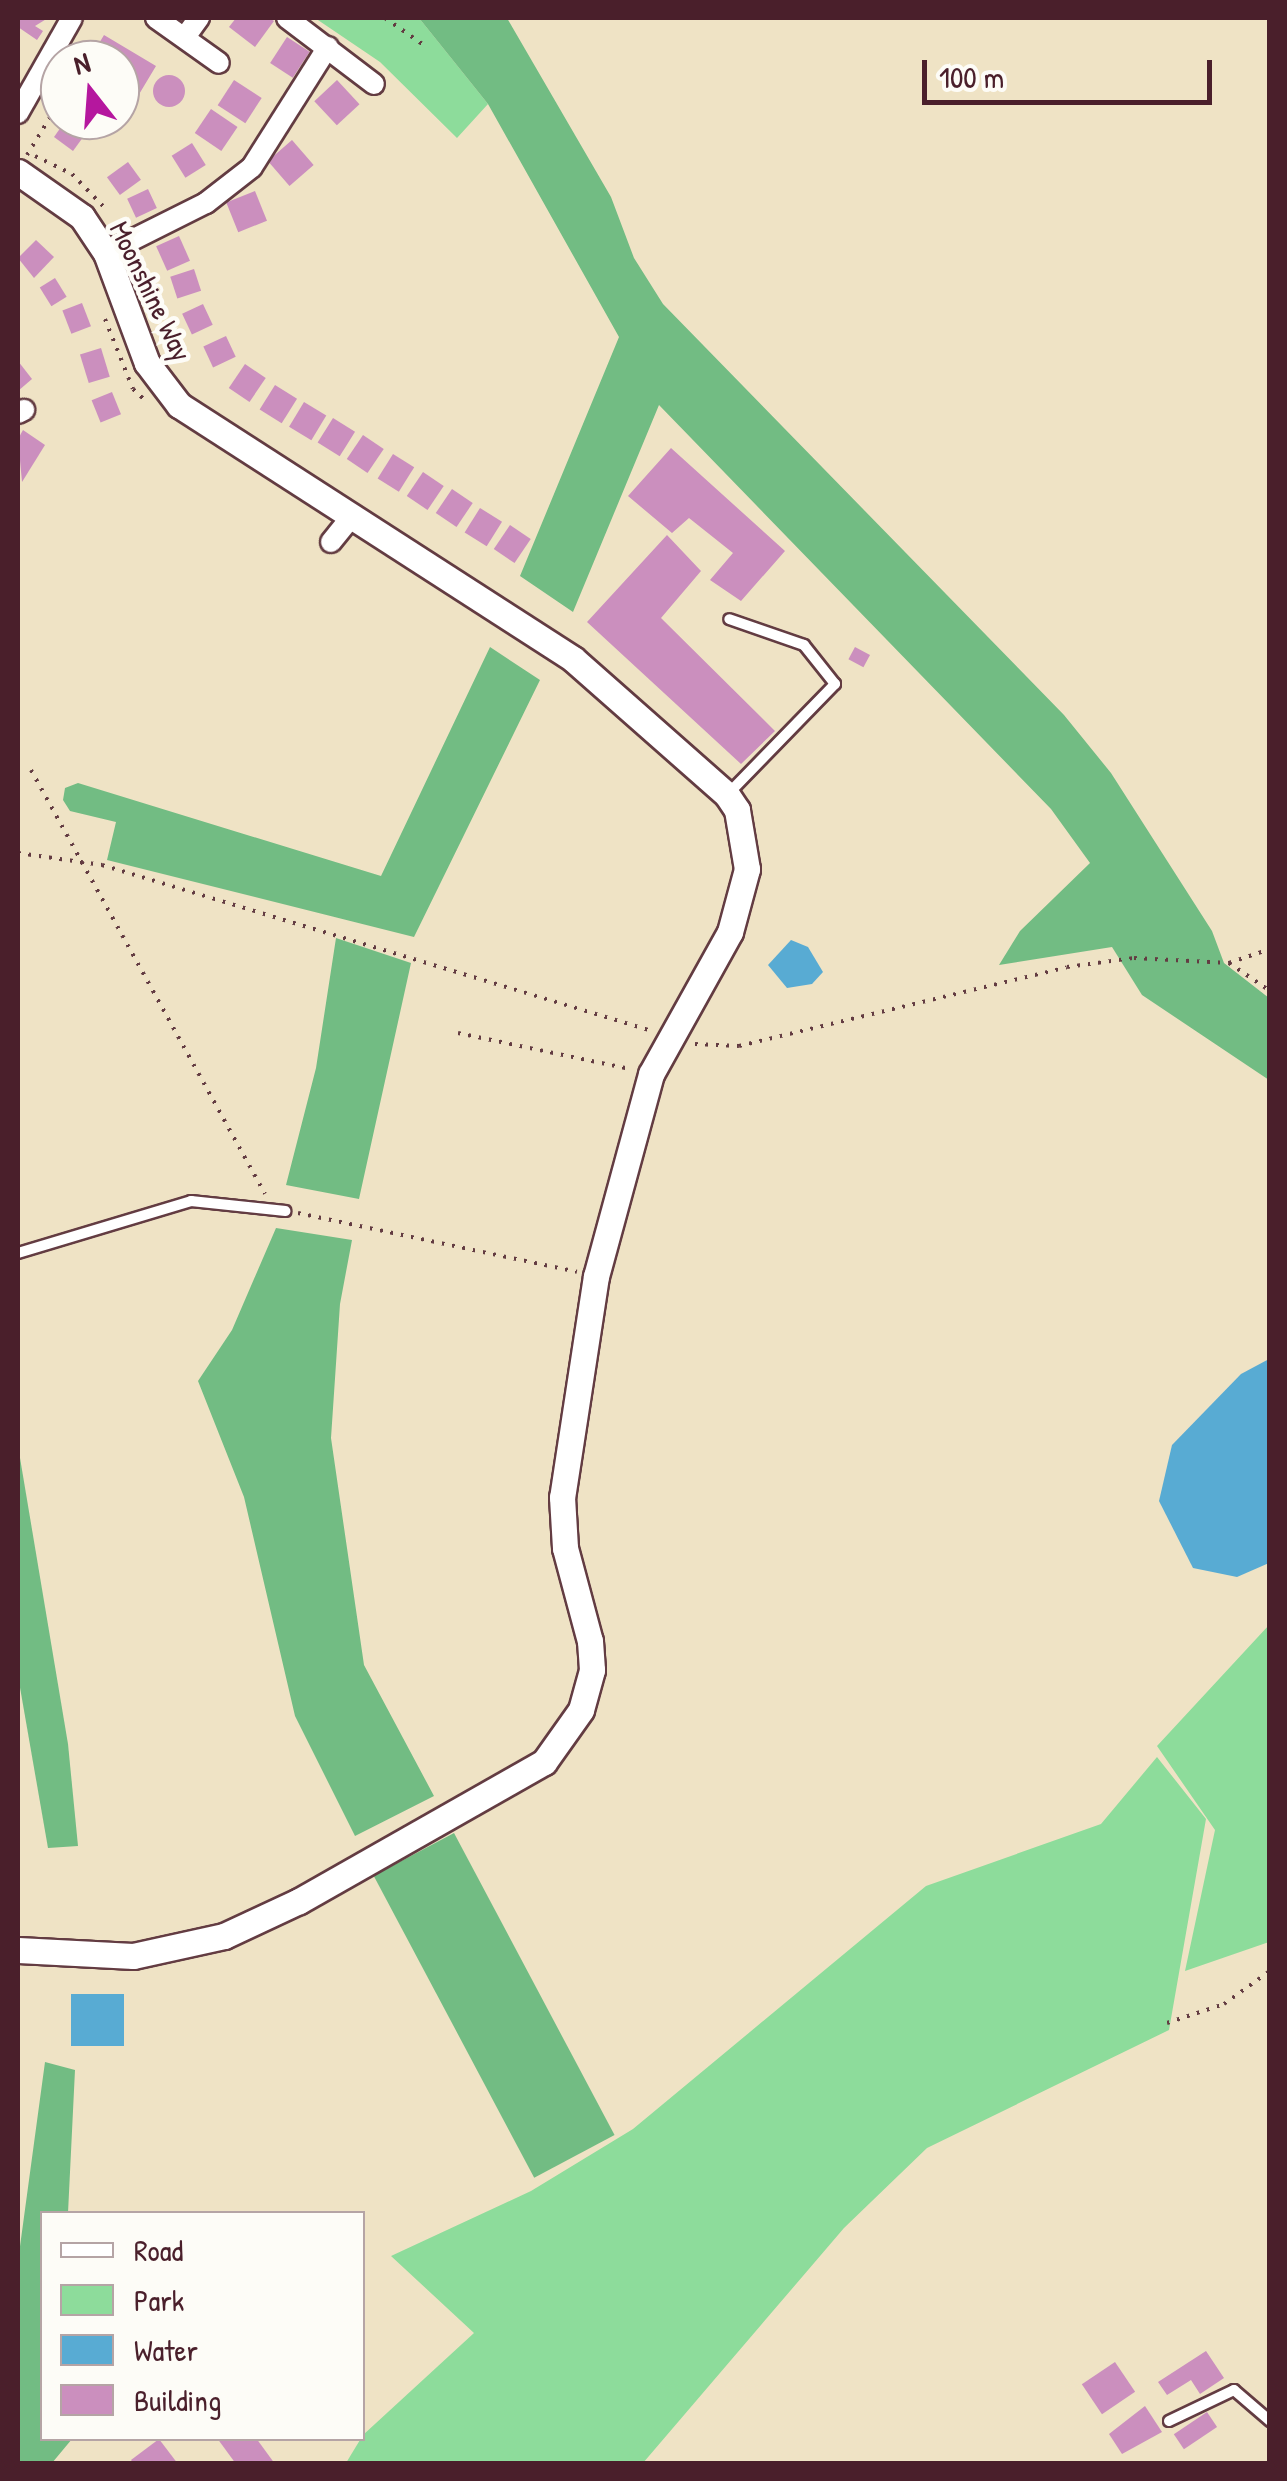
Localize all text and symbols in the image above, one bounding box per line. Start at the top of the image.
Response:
north arrow [40,40,140,140]
scale bar [927,40,1217,102]
text: N [69,43,94,84]
text: 100 m [939,57,1004,97]
street label: Moonshine Way [103,216,199,366]
legend [40,2211,365,2441]
text: Road [134,2230,183,2270]
text: Park [134,2280,184,2320]
text: Water [134,2330,198,2370]
text: Building [134,2380,221,2420]

